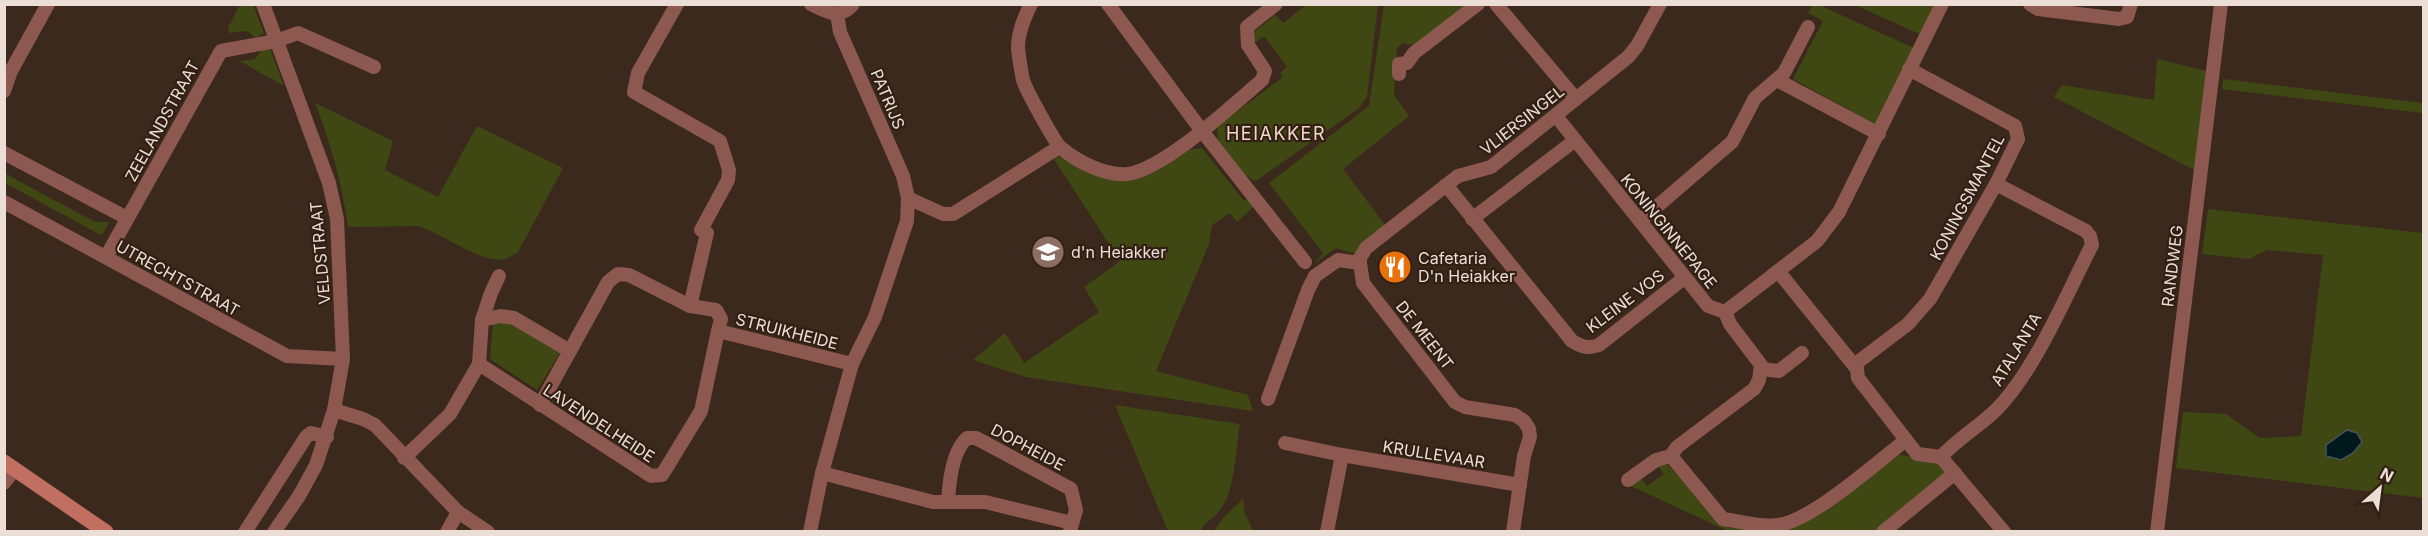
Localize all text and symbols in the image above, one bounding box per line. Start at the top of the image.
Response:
street label: ZEELANDSTRAAT [120,57,204,185]
street label: PATRIJS [866,66,910,132]
street label: VLIERSINGEL [1476,81,1568,159]
district label: HEIAKKER [1226,123,1326,144]
street label: KONINGSMANTEL [1925,131,2009,263]
street label: KONINGINNEPAGE [1617,170,1721,292]
street label: VELDSTRAAT [306,201,334,305]
street label: RANDWEG [2157,224,2187,308]
school or university icon: d'n Heiakker [1030,234,1066,270]
street label: UTRECHTSTRAAT [113,236,243,320]
place label: d'n Heiakker [1071,242,1166,262]
place label: Cafetaria D'n Heiakker [1418,248,1515,286]
restaurant icon: Cafetaria D'n Heiakker [1377,249,1413,285]
street label: KLEINE VOS [1582,265,1668,337]
street label: DE MEENT [1392,297,1458,373]
street label: STRUIKHEIDE [734,309,840,353]
street label: ATALANTA [1986,309,2046,389]
street label: LAVENDELHEIDE [540,380,658,466]
street label: DOPHEIDE [988,419,1068,475]
street label: KRULLEVAAR [1381,436,1487,472]
north arrow [2350,458,2410,518]
text: N [2377,463,2397,486]

